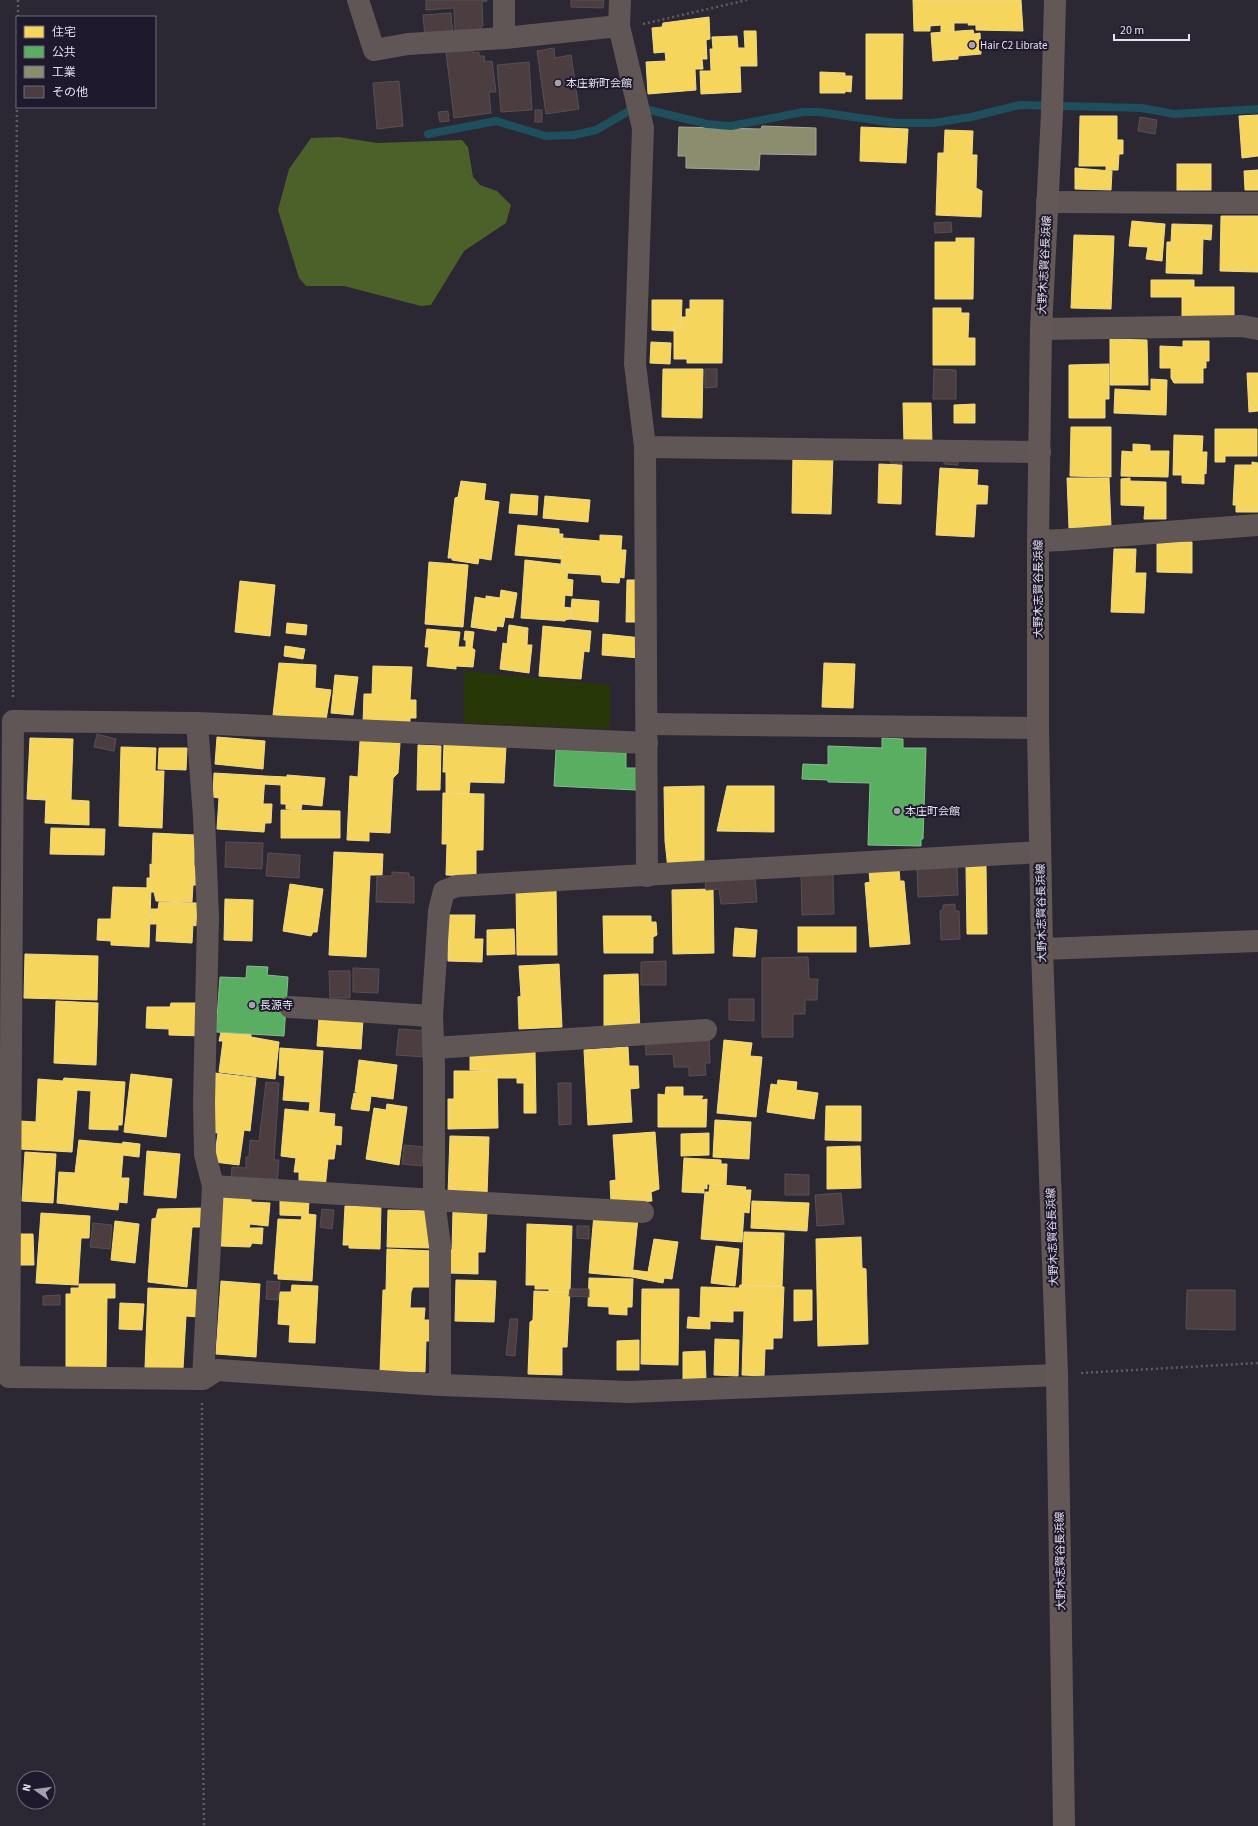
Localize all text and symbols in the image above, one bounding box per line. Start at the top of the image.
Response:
legend [16,16,156,108]
scale bar [1114,16,1189,42]
text: 20 m [1120,22,1144,39]
text: 住宅 [52,24,76,41]
place label: Hair C2 Librate [980,38,1048,53]
marker: Hair C2 Librate [967,40,977,50]
text: 公共 [52,44,76,61]
text: 工業 [52,64,76,81]
place label: 本庄新町会館 [566,76,632,91]
marker: 本庄新町会館 [553,78,563,88]
text: その他 [52,84,88,101]
street label: 大野木志賀谷長浜線 [1034,215,1055,315]
street label: 大野木志賀谷長浜線 [1031,540,1046,639]
place label: 本庄町会館 [905,804,960,819]
marker: 本庄町会館 [892,806,902,816]
street label: 大野木志賀谷長浜線 [1033,863,1050,963]
place label: 長源寺 [260,998,293,1013]
marker: 長源寺 [247,1000,257,1010]
street label: 大野木志賀谷長浜線 [1043,1187,1062,1287]
street label: 大野木志賀谷長浜線 [1052,1511,1069,1611]
north arrow [16,1770,56,1810]
text: N [19,1782,35,1793]

